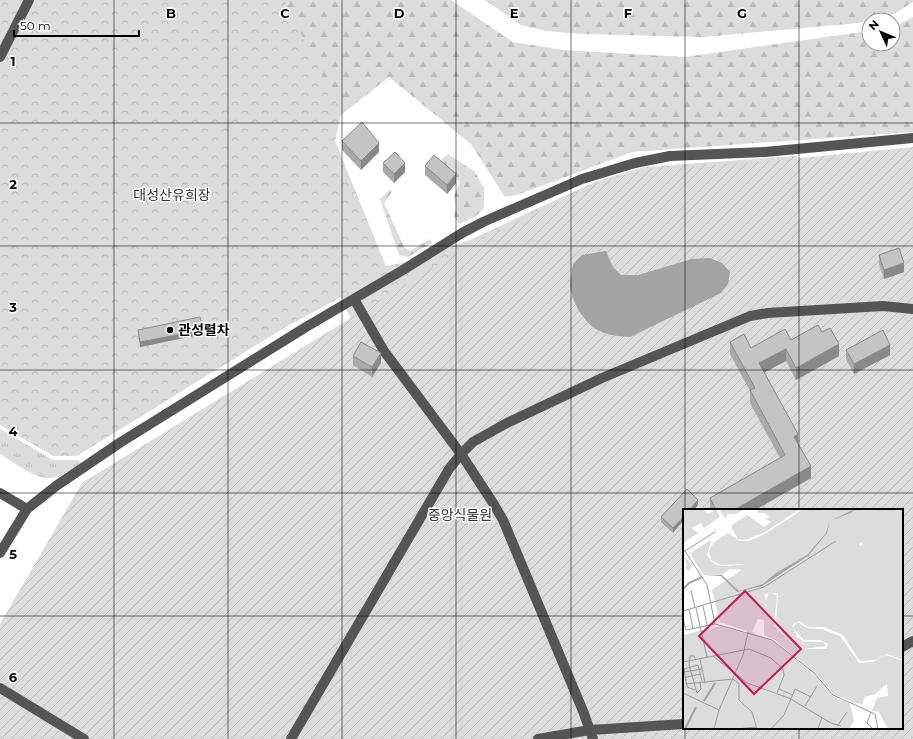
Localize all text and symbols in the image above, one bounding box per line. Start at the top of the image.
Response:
text: B [166,5,176,21]
text: C [280,5,290,21]
text: D [394,5,405,21]
text: E [510,5,519,21]
text: F [624,5,632,21]
text: G [737,5,747,21]
scale bar [14,12,139,38]
north arrow [861,12,901,52]
text: N [866,17,882,33]
text: 50 m [20,18,51,33]
text: 1 [10,53,16,69]
text: 2 [9,176,17,192]
park label: 대성산유희장 [133,186,211,204]
text: 3 [8,299,17,315]
place label: 관성렬차 [178,321,230,339]
marker: 관성렬차 [165,325,175,335]
text: 4 [9,423,18,439]
park label: 중앙식물원 [428,506,492,524]
inset map [683,509,903,729]
text: 5 [9,546,17,562]
text: 6 [9,669,18,685]

